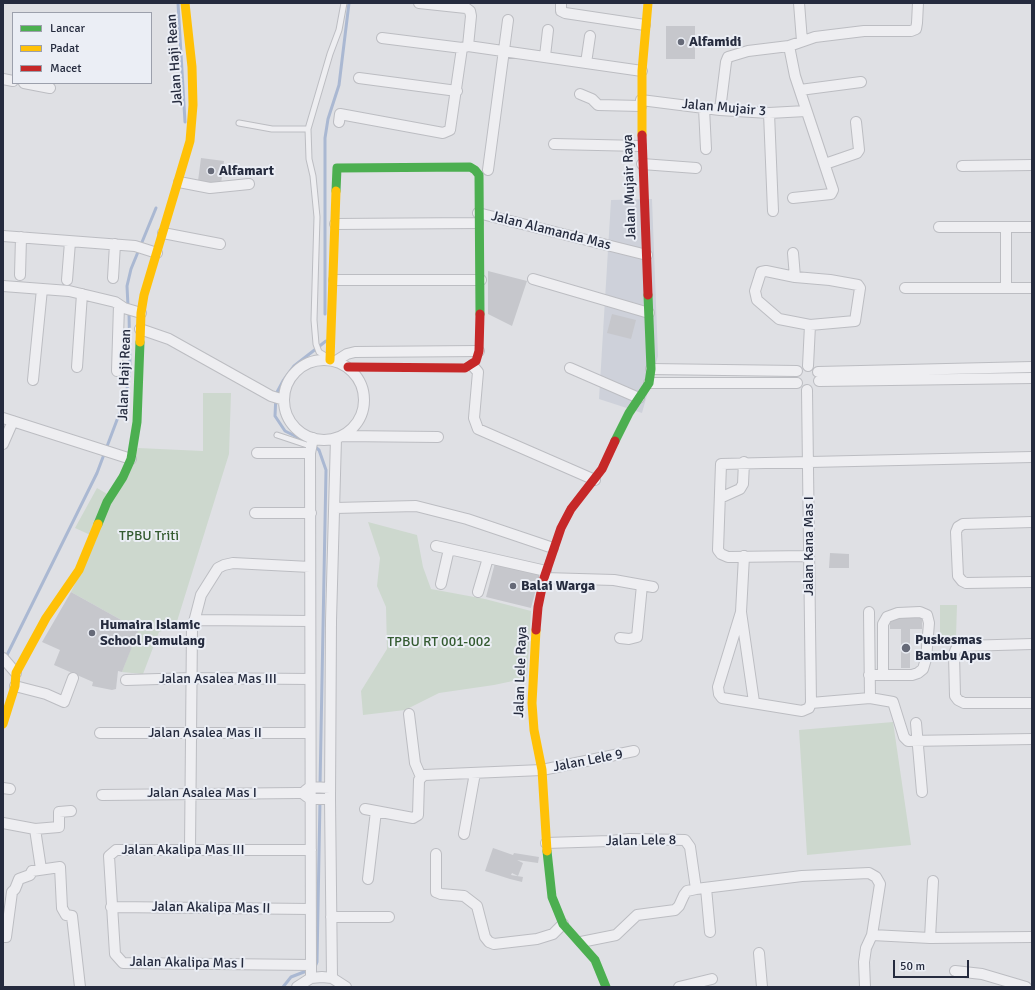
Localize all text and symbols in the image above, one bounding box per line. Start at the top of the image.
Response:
legend [12,12,152,84]
street label: Jalan Haji Rean [163,13,187,107]
text: Lancar [50,21,85,36]
place label: Alfamidi [689,34,741,50]
marker: Alfamidi [676,37,686,47]
text: Padat [50,41,79,56]
text: Macet [50,61,82,76]
street label: Jalan Mujair 3 [681,96,767,120]
street label: Jalan Mujair Raya [620,134,640,240]
place label: Alfamart [219,163,274,179]
marker: Alfamart [206,166,216,176]
street label: Jalan Alamanda Mas [489,208,613,254]
street label: Jalan Haji Rean [115,329,135,421]
street label: Jalan Kana Mas I [801,496,817,596]
park label: TPBU Triti [119,528,179,544]
place label: Balai Warga [521,578,595,594]
marker: Balai Warga [508,581,518,591]
place label: Humaira Islamic School Pamulang [100,617,205,650]
street label: Jalan Lele Raya [511,626,531,718]
marker: Humaira Islamic School Pamulang [87,628,97,638]
place label: Puskesmas Bambu Apus [915,632,991,664]
park label: TPBU RT 001-002 [387,634,491,650]
marker: Puskesmas Bambu Apus [900,642,912,654]
street label: Jalan Asalea Mas III [159,671,277,687]
street label: Jalan Asalea Mas II [148,725,262,741]
street label: Jalan Lele 9 [552,746,624,776]
street label: Jalan Asalea Mas I [147,785,257,801]
street label: Jalan Lele 8 [606,832,676,850]
street label: Jalan Akalipa Mas III [121,842,245,858]
street label: Jalan Akalipa Mas II [151,899,271,917]
scale bar [895,952,971,978]
street label: Jalan Akalipa Mas I [129,954,245,972]
text: 50 m [900,959,925,974]

